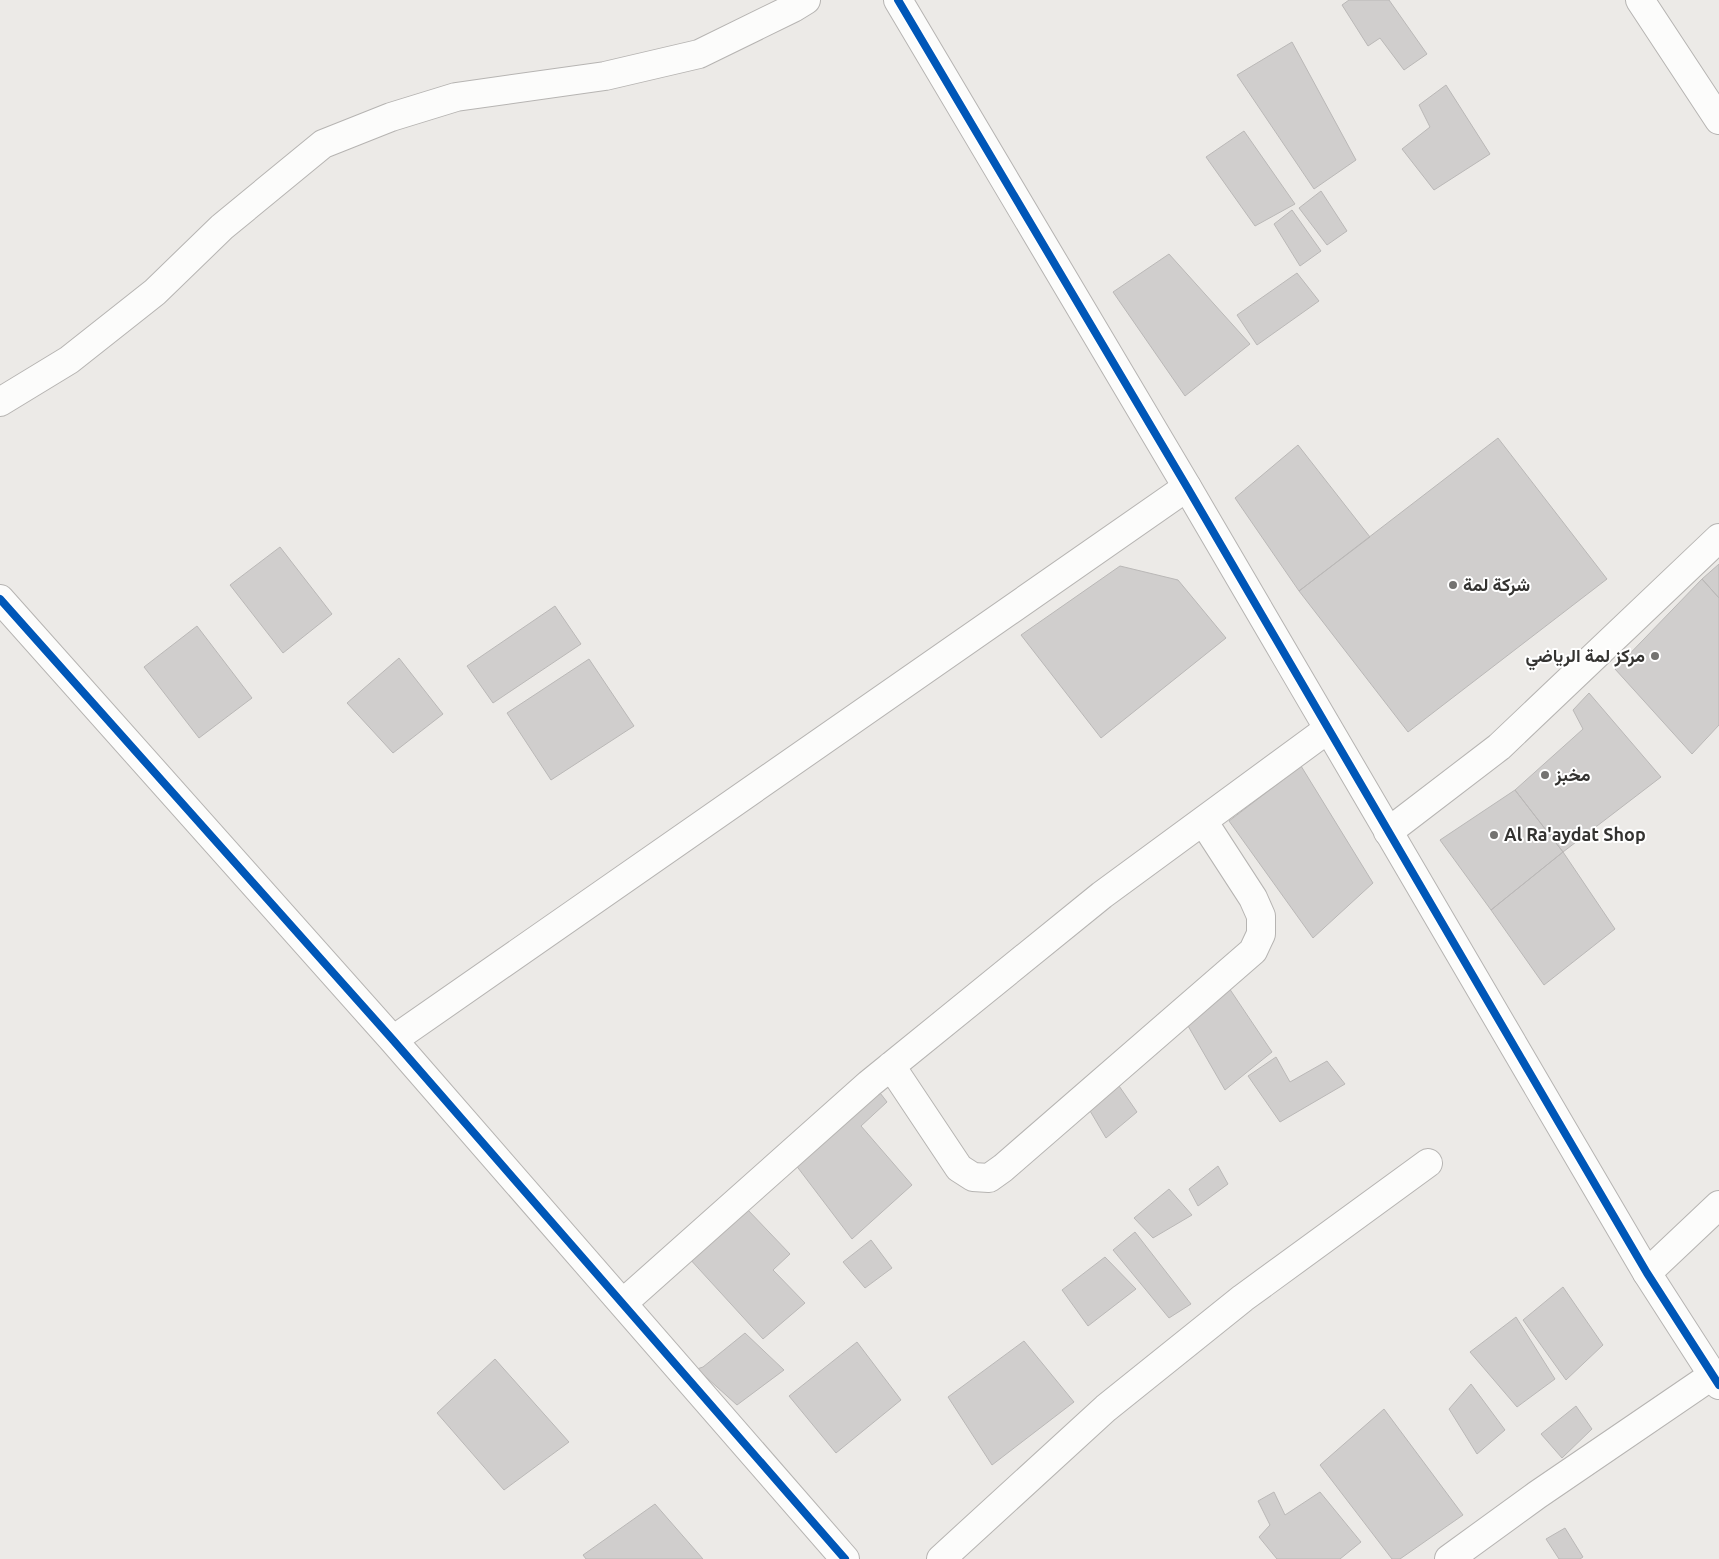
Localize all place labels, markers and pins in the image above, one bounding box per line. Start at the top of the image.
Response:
place label: شركة لمة [1463,574,1530,596]
marker: شركة لمة [1447,579,1459,591]
place label: مركز لمة الرياضي [1526,645,1645,671]
marker: مركز لمة الرياضي [1649,650,1661,662]
place label: مخبز [1554,764,1591,786]
marker: مخبز [1539,769,1551,781]
place label: Al Ra'aydat Shop [1504,824,1646,844]
marker: Al Ra'aydat Shop [1488,829,1500,841]

